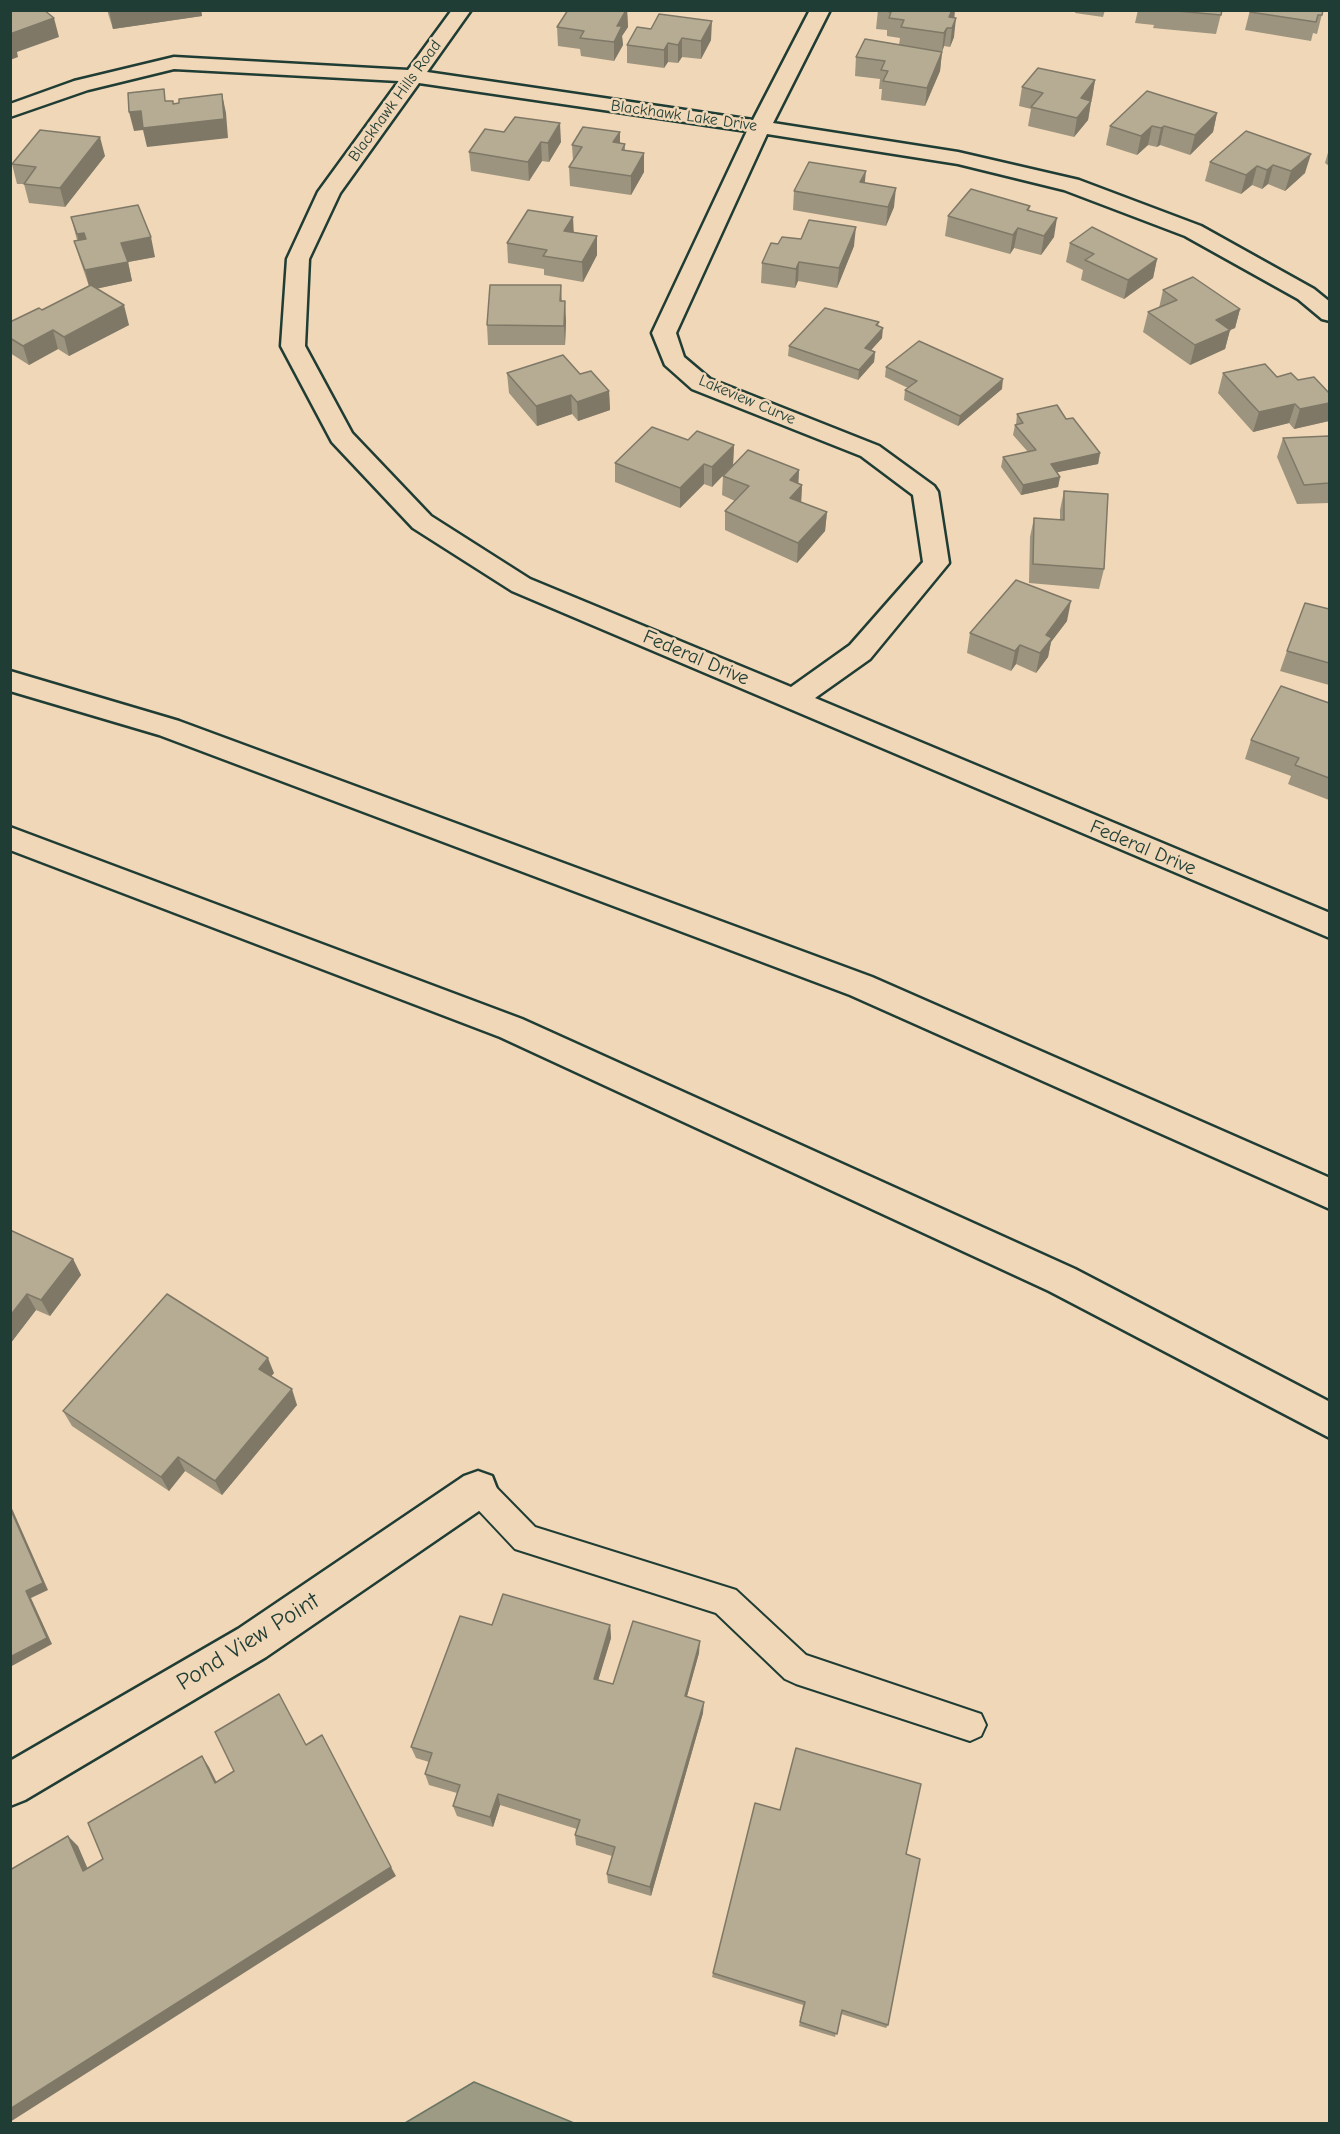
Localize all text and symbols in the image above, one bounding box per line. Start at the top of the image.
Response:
street label: Blackhawk Hills Road [345,37,445,165]
street label: Blackhawk Lake Drive [609,96,759,136]
street label: Lakeview Curve [696,371,798,429]
street label: Federal Drive [639,625,753,691]
street label: Federal Drive [1086,815,1200,881]
street label: Pond View Point [171,1587,325,1697]

